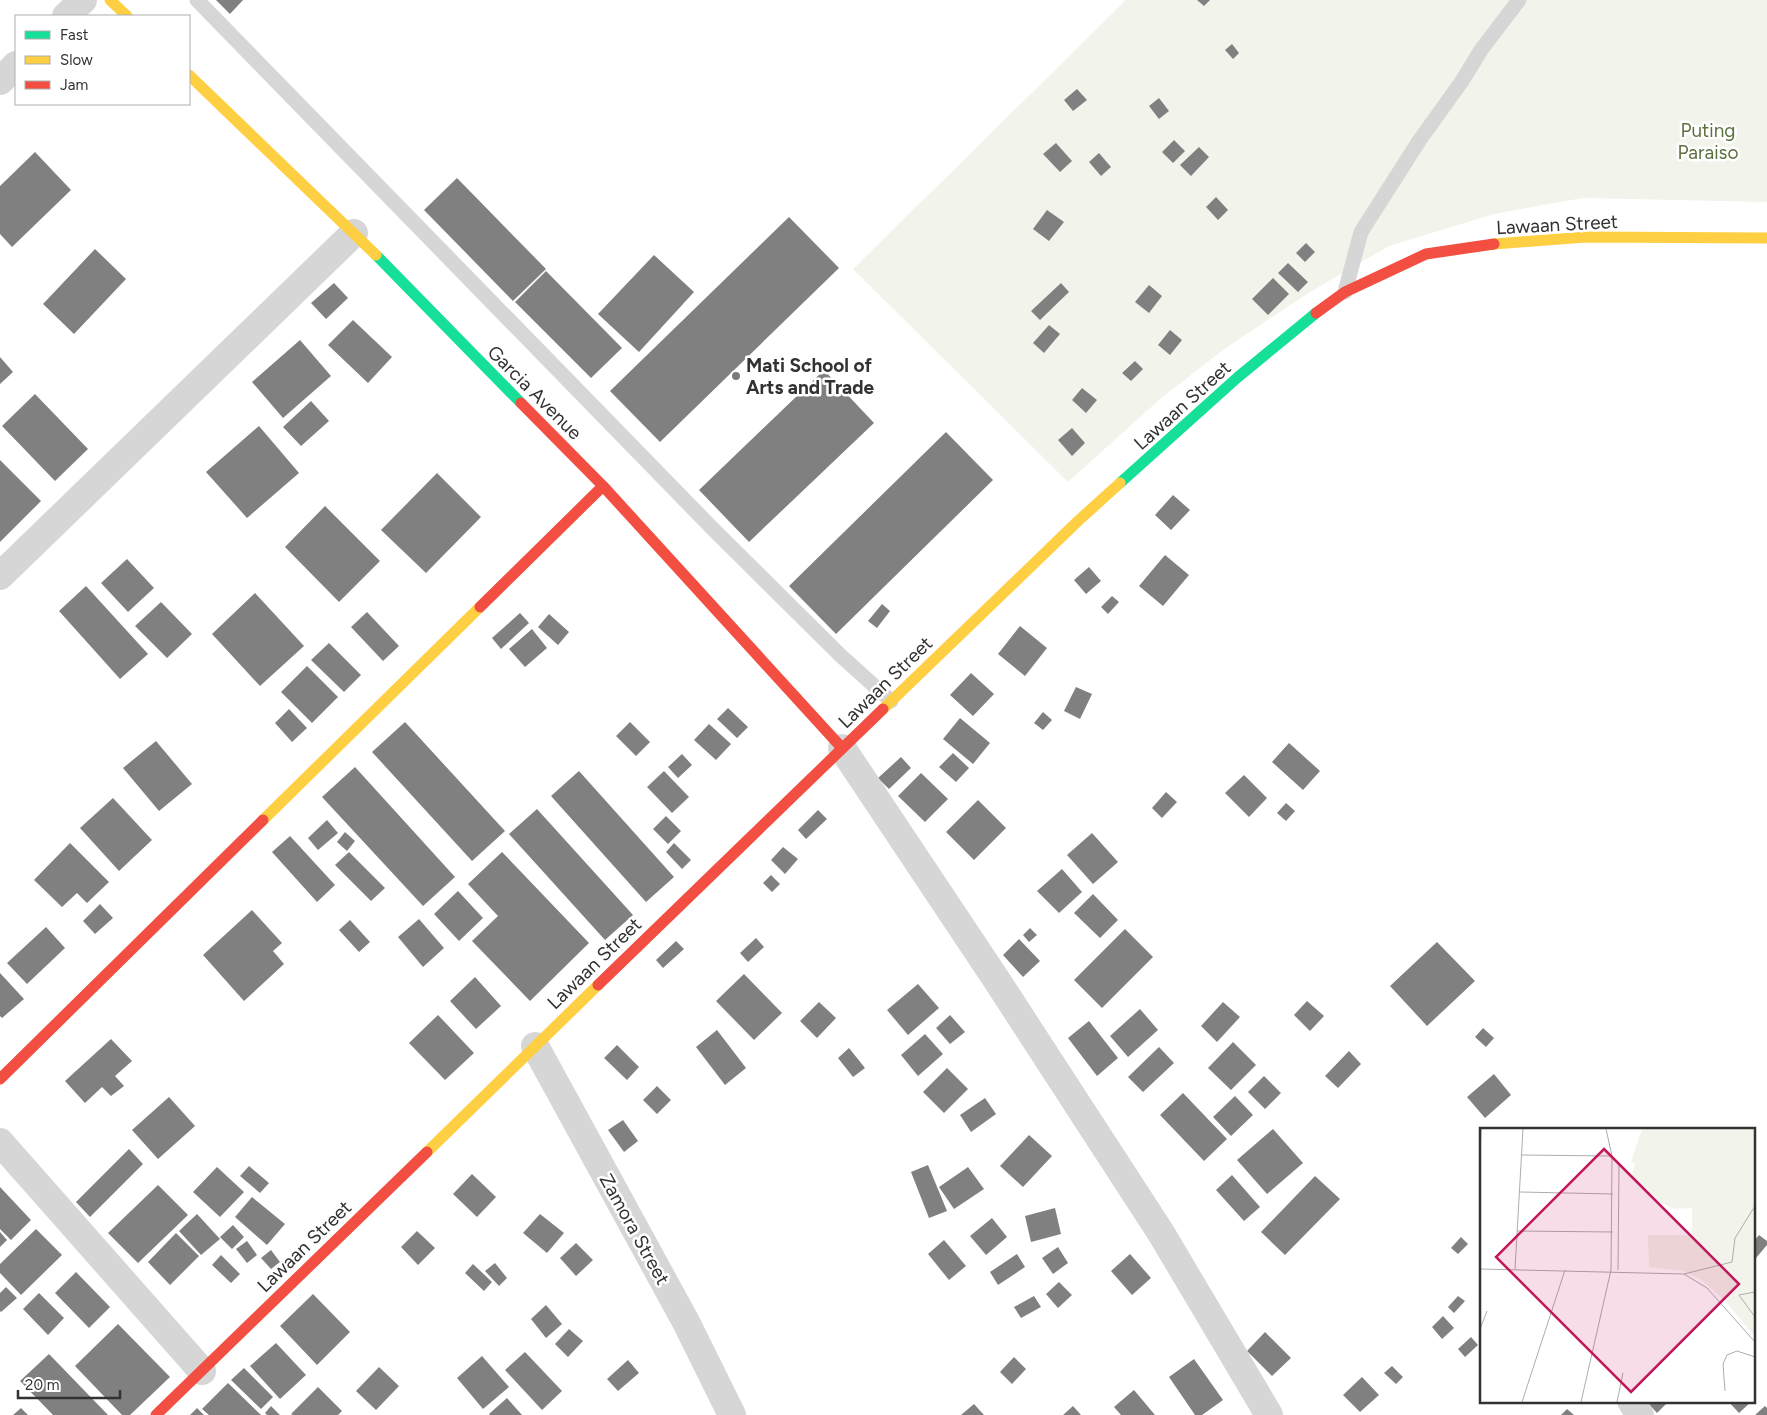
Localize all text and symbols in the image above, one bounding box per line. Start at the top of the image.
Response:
legend [15,15,190,105]
text: Fast [60,26,89,44]
text: Slow [60,51,93,69]
text: Jam [60,76,88,94]
park label: Puting Paraiso [1678,119,1738,164]
street label: Lawaan Street [1496,210,1619,239]
street label: Garcia Avenue [483,340,587,444]
place label: Mati School of Arts and Trade [746,354,875,399]
street label: Lawaan Street [1129,356,1235,455]
marker: Mati School of Arts and Trade [730,370,742,382]
street label: Lawaan Street [833,632,937,733]
street label: Lawaan Street [542,913,646,1014]
inset map [1480,1128,1754,1402]
street label: Zamora Street [595,1170,674,1289]
street label: Lawaan Street [252,1196,356,1297]
scale bar [18,1368,120,1400]
text: 20 m [25,1376,59,1394]

